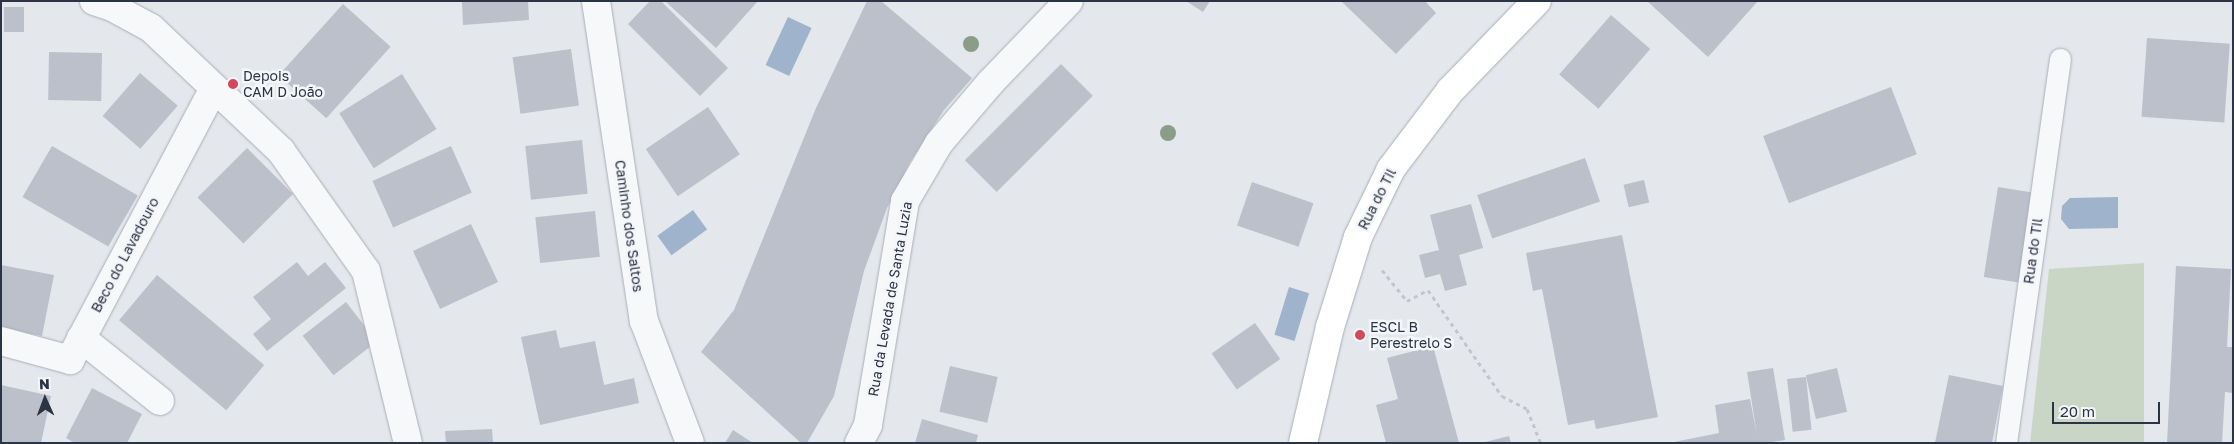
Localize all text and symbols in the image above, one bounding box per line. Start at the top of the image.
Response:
place label: Depois CAM D João [243,68,323,100]
marker: Depois CAM D João [227,78,239,90]
street label: Caminho dos Saltos [611,159,647,293]
street label: Rua do Til [1354,166,1400,232]
street label: Beco do Lavadouro [88,195,162,315]
street label: Rua da Levada de Santa Luzia [865,200,915,398]
street label: Rua do Til [2020,217,2046,285]
place label: ESCL B Perestrelo S [1370,319,1452,352]
marker: ESCL B Perestrelo S [1354,329,1366,341]
north arrow [20,374,70,424]
text: N [39,375,50,392]
scale bar [2054,392,2162,424]
text: 20 m [2060,402,2095,420]

